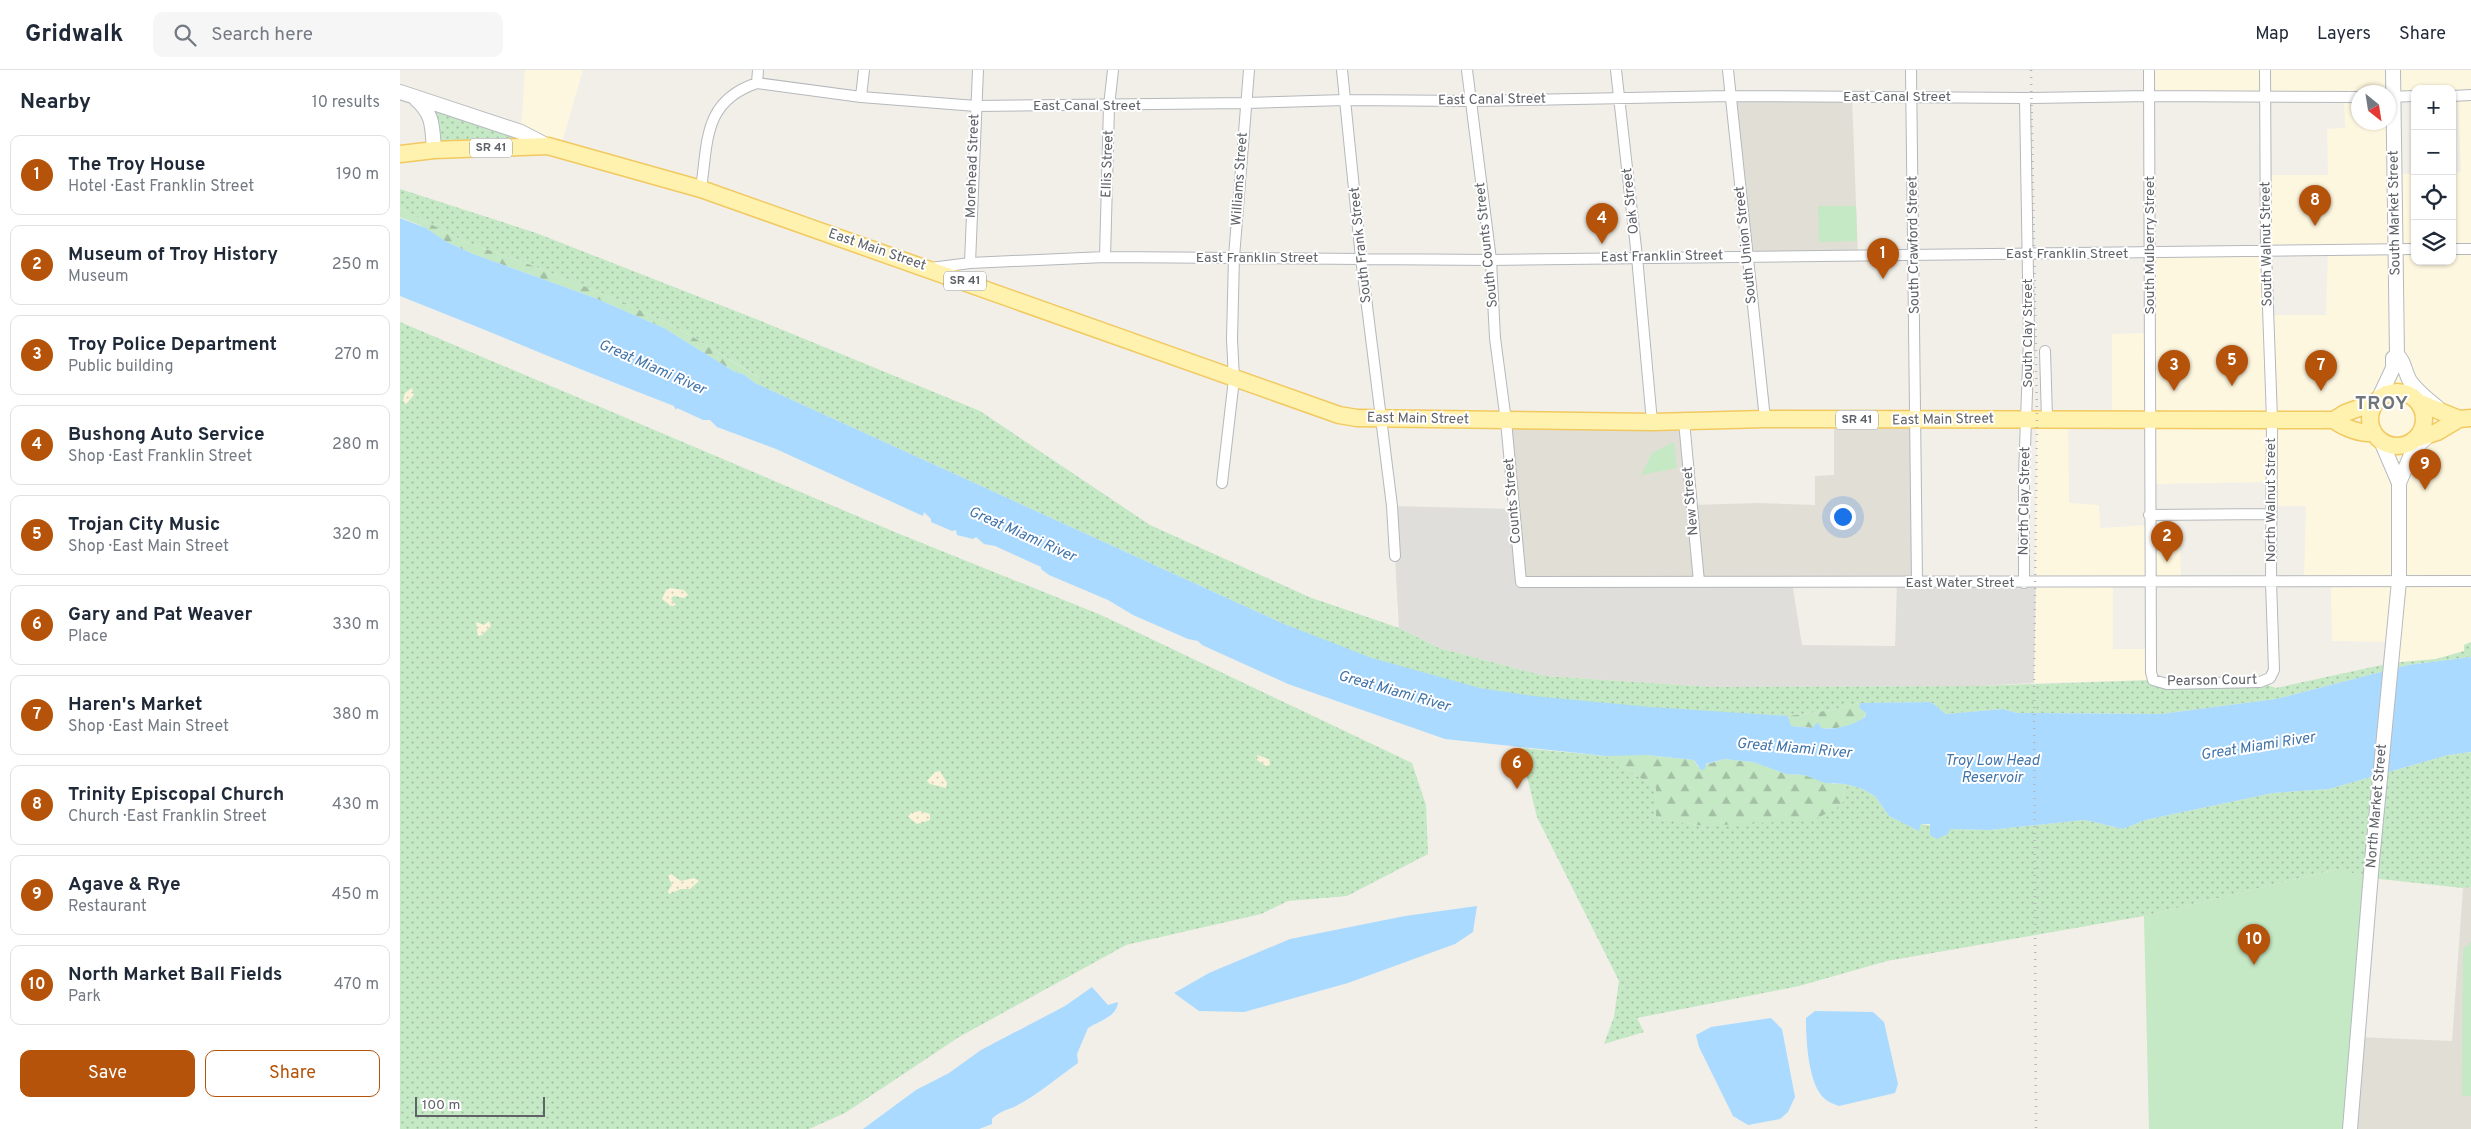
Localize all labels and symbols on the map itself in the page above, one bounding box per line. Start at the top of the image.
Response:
north arrow [2351,85,2396,130]
street label: East Canal Street [1843,89,1951,106]
street label: East Canal Street [1438,91,1546,109]
street label: East Canal Street [1033,98,1141,115]
street label: Morehead Street [963,113,983,219]
street label: Ellis Street [1098,130,1118,198]
street label: Williams Street [1228,132,1252,226]
road number: SR 41 [470,138,512,158]
street label: South Market Street [2385,150,2405,276]
street label: Oak Street [1619,167,1643,235]
street label: South Crawford Street [1904,176,1924,314]
street label: South Mulberry Street [2142,176,2159,314]
street label: South Counts Street [1472,181,1502,309]
street label: South Walnut Street [2257,181,2277,307]
street label: South Union Street [1731,185,1761,305]
pin: 8 [2299,185,2331,226]
street label: South Frank Street [1346,186,1376,304]
pin: 4 [1586,203,1618,244]
street label: East Main Street [826,225,928,275]
pin: 1 [1867,238,1899,279]
street label: East Franklin Street [2006,246,2128,263]
street label: East Franklin Street [1601,247,1723,267]
street label: East Franklin Street [1196,250,1318,267]
road number: SR 41 [944,272,986,290]
street label: South Clay Street [2020,278,2037,388]
water label: Great Miami River [595,336,710,401]
pin: 5 [2216,345,2248,386]
pin: 3 [2158,350,2190,391]
pin: 7 [2305,350,2337,391]
district label: TROY [2355,392,2409,416]
street label: East Main Street [1367,410,1469,428]
road number: SR 41 [1836,410,1878,430]
street label: East Main Street [1892,411,1994,429]
street label: North Walnut Street [2263,438,2280,562]
street label: North Clay Street [2016,446,2034,556]
pin: 9 [2409,449,2441,490]
street label: Counts Street [1501,457,1525,545]
street label: New Street [1680,466,1702,536]
water label: Great Miami River [965,503,1080,568]
your location [1830,504,1856,530]
pin: 2 [2151,521,2183,562]
street label: East Water Street [1905,575,2015,592]
water label: Great Miami River [1336,667,1453,717]
street label: Pearson Court [2167,672,2257,690]
water label: Great Miami River [2199,728,2318,765]
water label: Great Miami River [1736,735,1854,764]
street label: North Market Street [2363,743,2391,869]
pin: 6 [1501,748,1533,789]
water label: Troy Low Head Reservoir [1945,752,2040,788]
pin: 10 [2238,924,2270,965]
scale bar [415,1094,545,1117]

